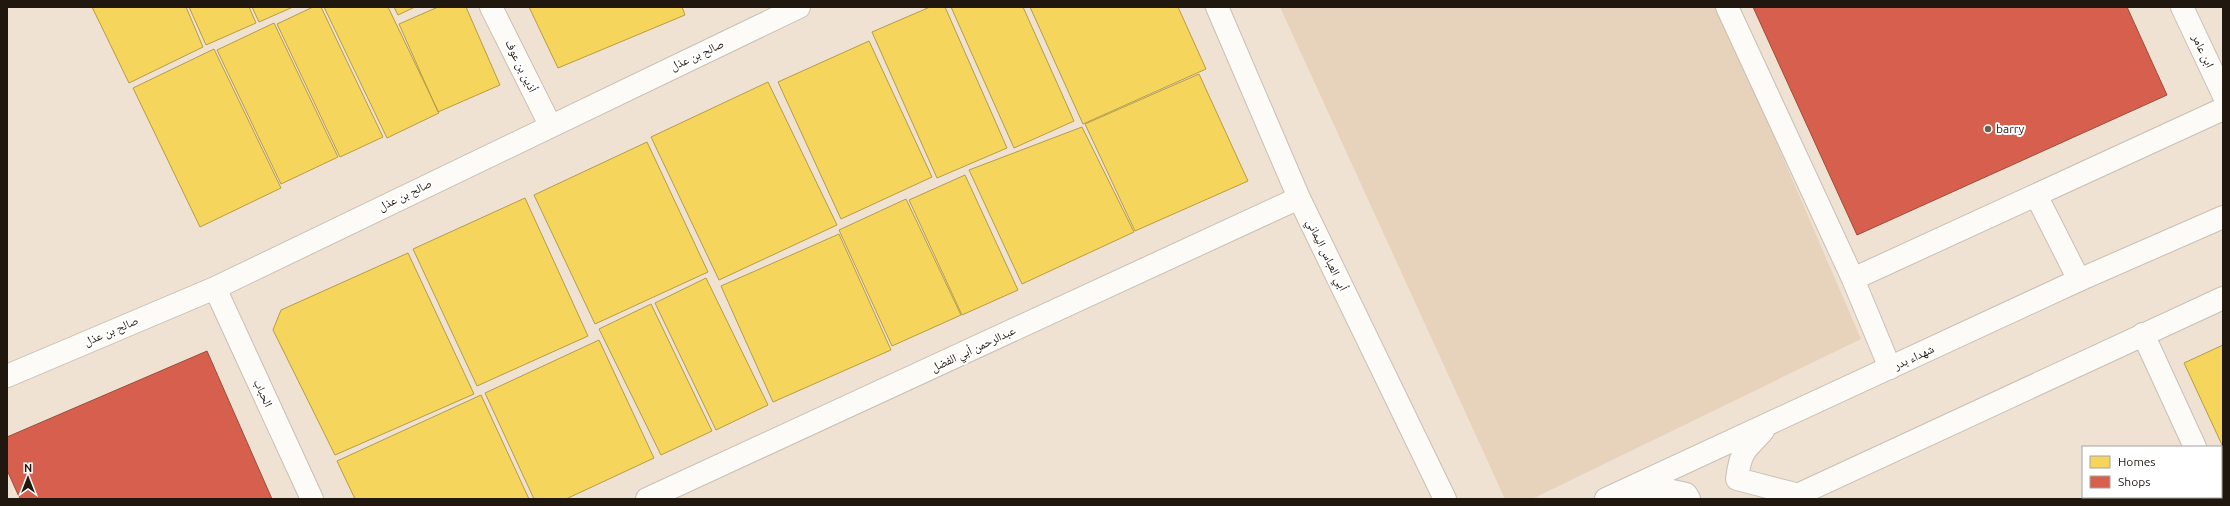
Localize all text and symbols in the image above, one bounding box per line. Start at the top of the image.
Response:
street label: ابن عامر [2188,31,2217,70]
street label: صالح بن عذل [668,36,726,74]
street label: أذين بن عوف [502,37,540,95]
place label: barry [1996,122,2025,135]
marker: barry [1983,124,1993,134]
street label: صالح بن عذل [376,176,434,214]
street label: أبي العباس اليماني [1301,217,1350,295]
street label: صالح بن عذل [82,313,140,349]
street label: عبدالرحمن أبي الفضل [929,323,1019,377]
street label: شهداء بدر [1891,342,1937,373]
street label: الحباب [250,377,276,409]
legend [2082,446,2222,498]
text: Homes [2118,455,2156,468]
north arrow [8,458,48,498]
text: N [24,462,32,474]
text: Shops [2118,475,2150,488]

